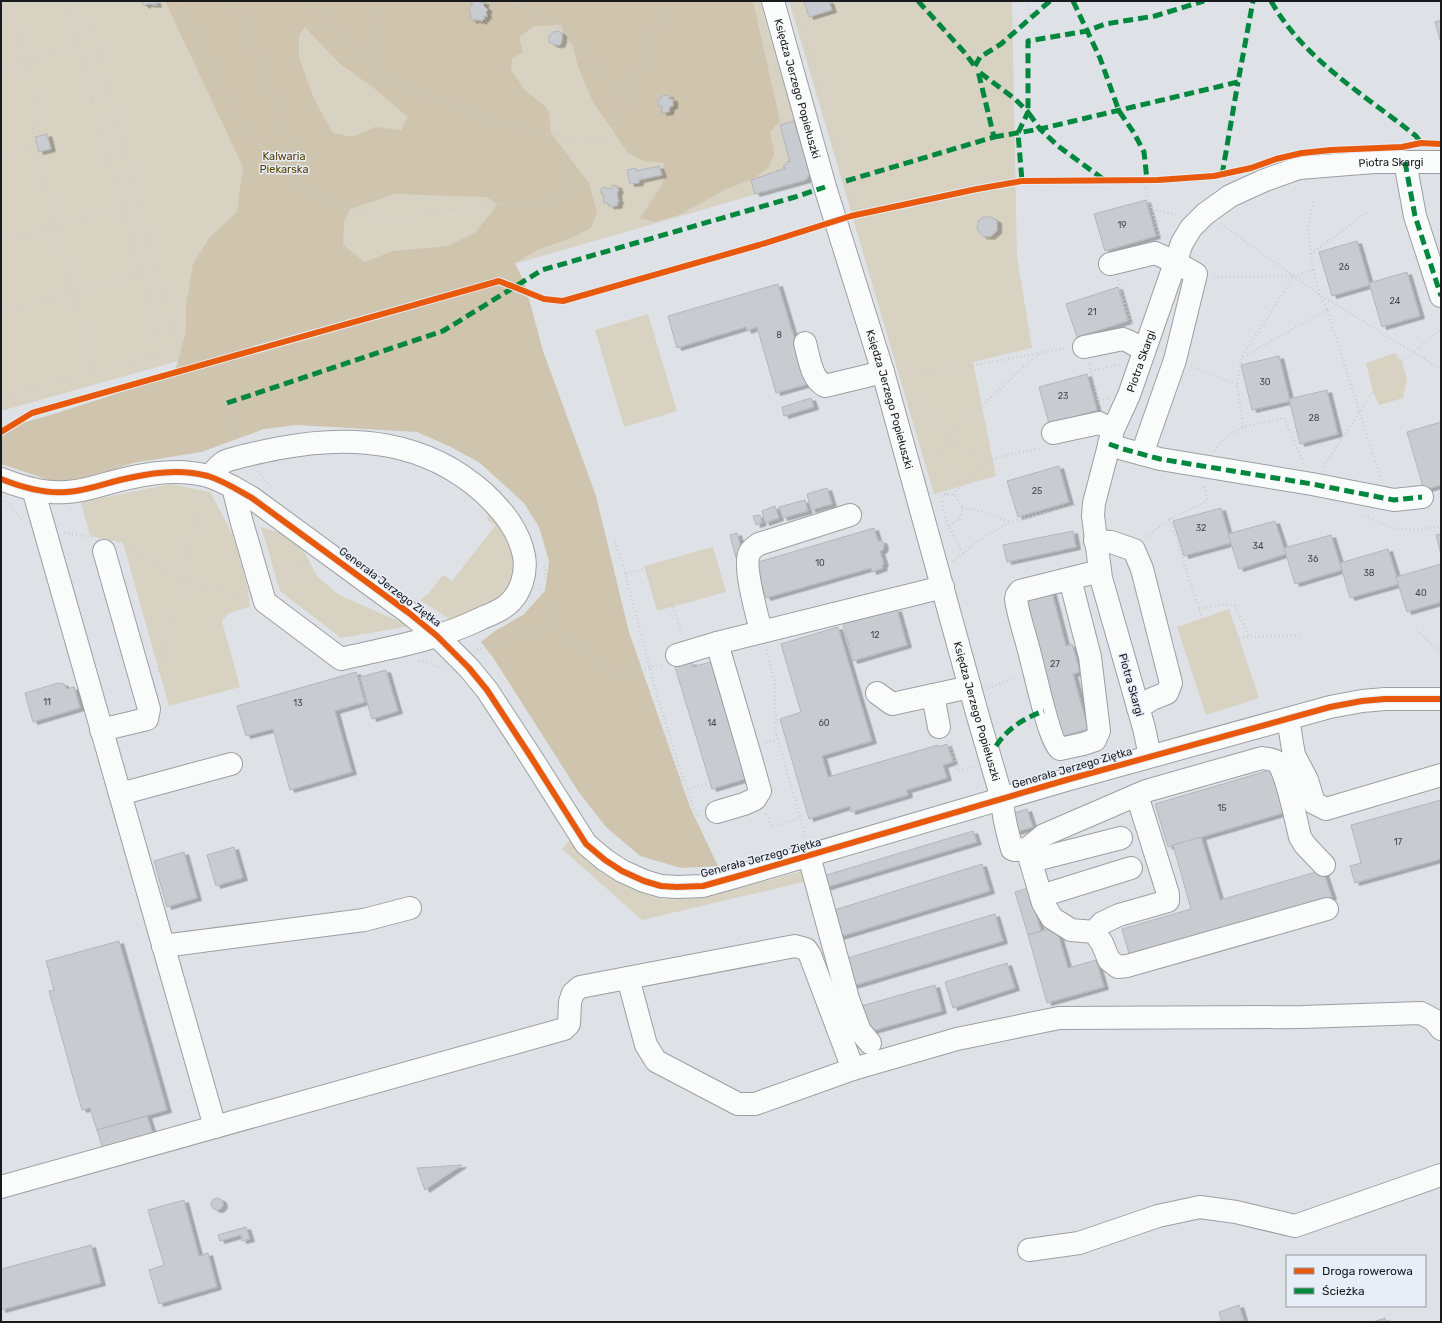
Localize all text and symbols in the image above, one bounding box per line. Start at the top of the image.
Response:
street label: Księdza Jerzego Popiełuszki [772,17,823,160]
park label: Kalwaria Piekarska [260,150,308,176]
street label: Piotra Skargi [1358,155,1424,170]
house number: 19 [1117,220,1127,230]
house number: 26 [1339,262,1350,272]
house number: 24 [1390,296,1401,306]
house number: 21 [1087,307,1097,317]
street label: Księdza Jerzego Popiełuszki [864,328,916,470]
street label: Piotra Skargi [1124,328,1158,394]
house number: 8 [776,330,782,340]
house number: 30 [1259,377,1271,387]
house number: 23 [1058,391,1068,401]
house number: 28 [1308,413,1320,423]
house number: 25 [1032,486,1042,496]
house number: 32 [1196,523,1206,533]
house number: 34 [1253,541,1264,551]
street label: Generała Jerzego Ziętka [336,544,444,630]
house number: 36 [1308,554,1319,564]
house number: 10 [815,558,825,568]
house number: 38 [1363,568,1375,578]
house number: 40 [1415,588,1427,598]
house number: 12 [870,630,880,640]
street label: Księdza Jerzego Popiełuszki [951,640,1003,783]
street label: Piotra Skargi [1116,652,1146,718]
house number: 27 [1050,659,1060,669]
house number: 11 [43,697,51,707]
house number: 13 [293,698,303,708]
house number: 14 [707,718,717,728]
house number: 60 [818,718,830,728]
street label: Generała Jerzego Ziętka [1010,745,1134,791]
house number: 15 [1217,803,1227,813]
street label: Generała Jerzego Ziętka [699,836,823,880]
house number: 17 [1394,837,1403,847]
legend [1286,1255,1426,1307]
text: Droga rowerowa [1322,1264,1413,1278]
text: Ścieżka [1322,1284,1365,1298]

